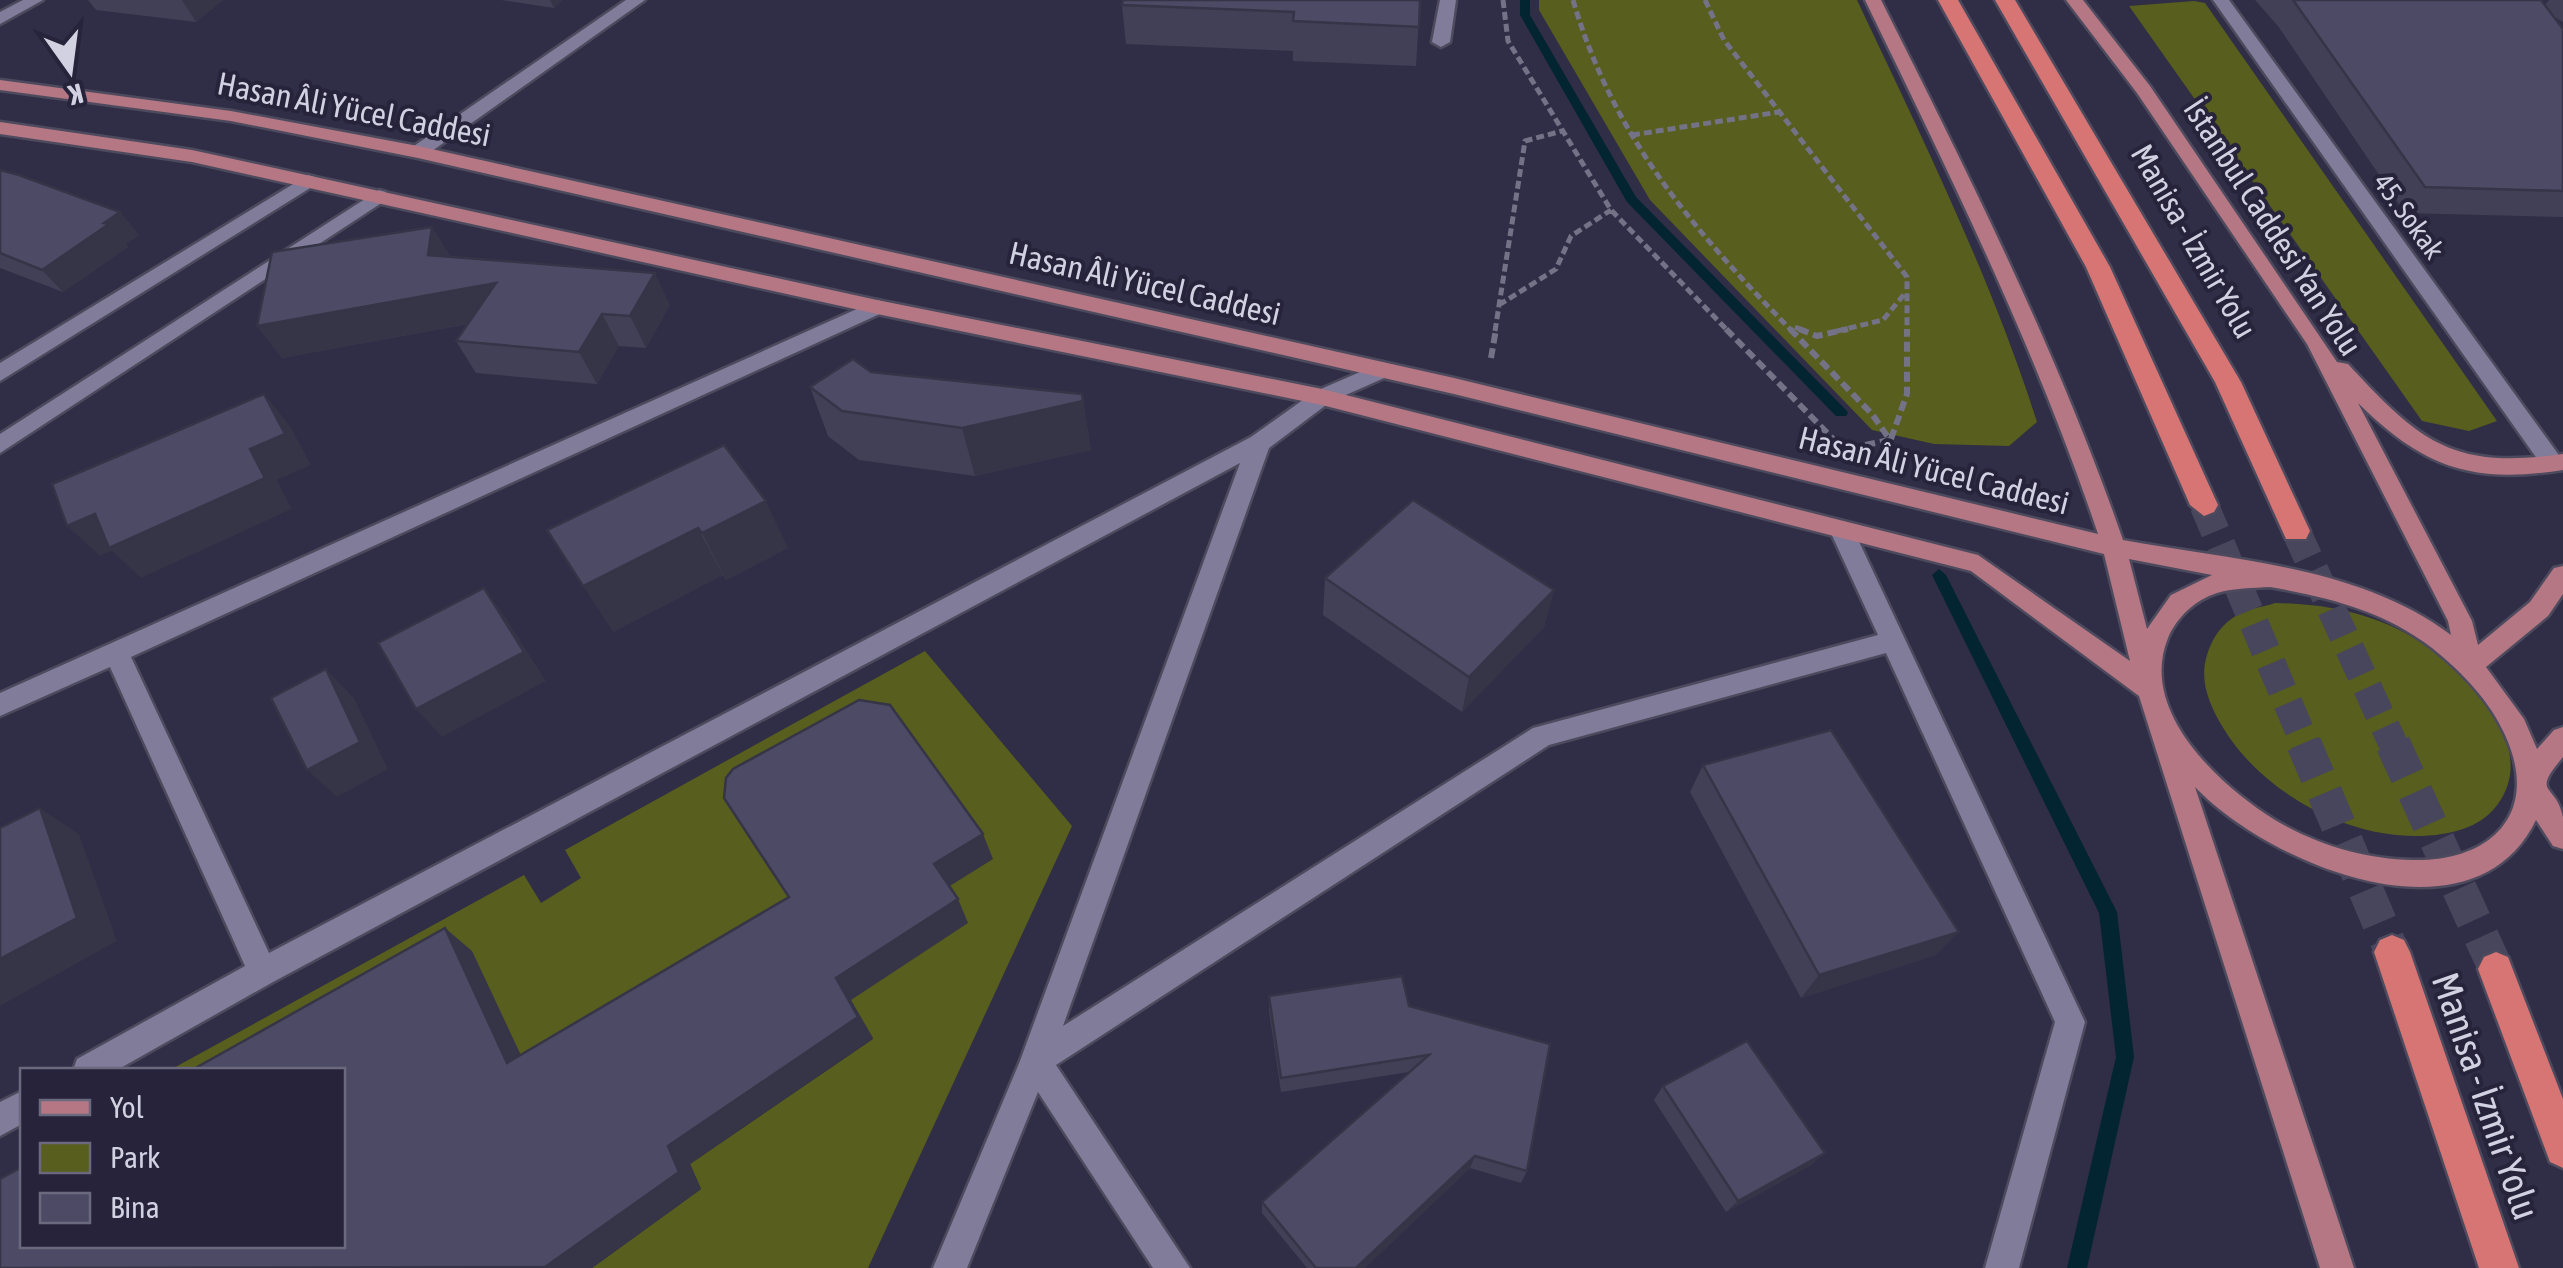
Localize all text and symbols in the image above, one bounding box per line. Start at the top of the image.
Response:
north arrow [20,20,120,120]
street label: Hasan Âli Yücel Caddesi [214,64,494,154]
text: K [65,77,87,112]
street label: İstanbul Caddesi Yan Yolu [2176,92,2370,362]
street label: Manisa - İzmir Yolu [2124,138,2264,344]
street label: 45. Sokak [2367,167,2451,265]
street label: Hasan Âli Yücel Caddesi [1006,234,1284,332]
street label: Hasan Âli Yücel Caddesi [1795,419,2073,521]
street label: Manisa - İzmir Yolu [2424,967,2548,1225]
legend [20,1068,345,1248]
text: Yol [110,1090,144,1124]
text: Park [110,1140,160,1174]
text: Bina [110,1190,160,1224]

